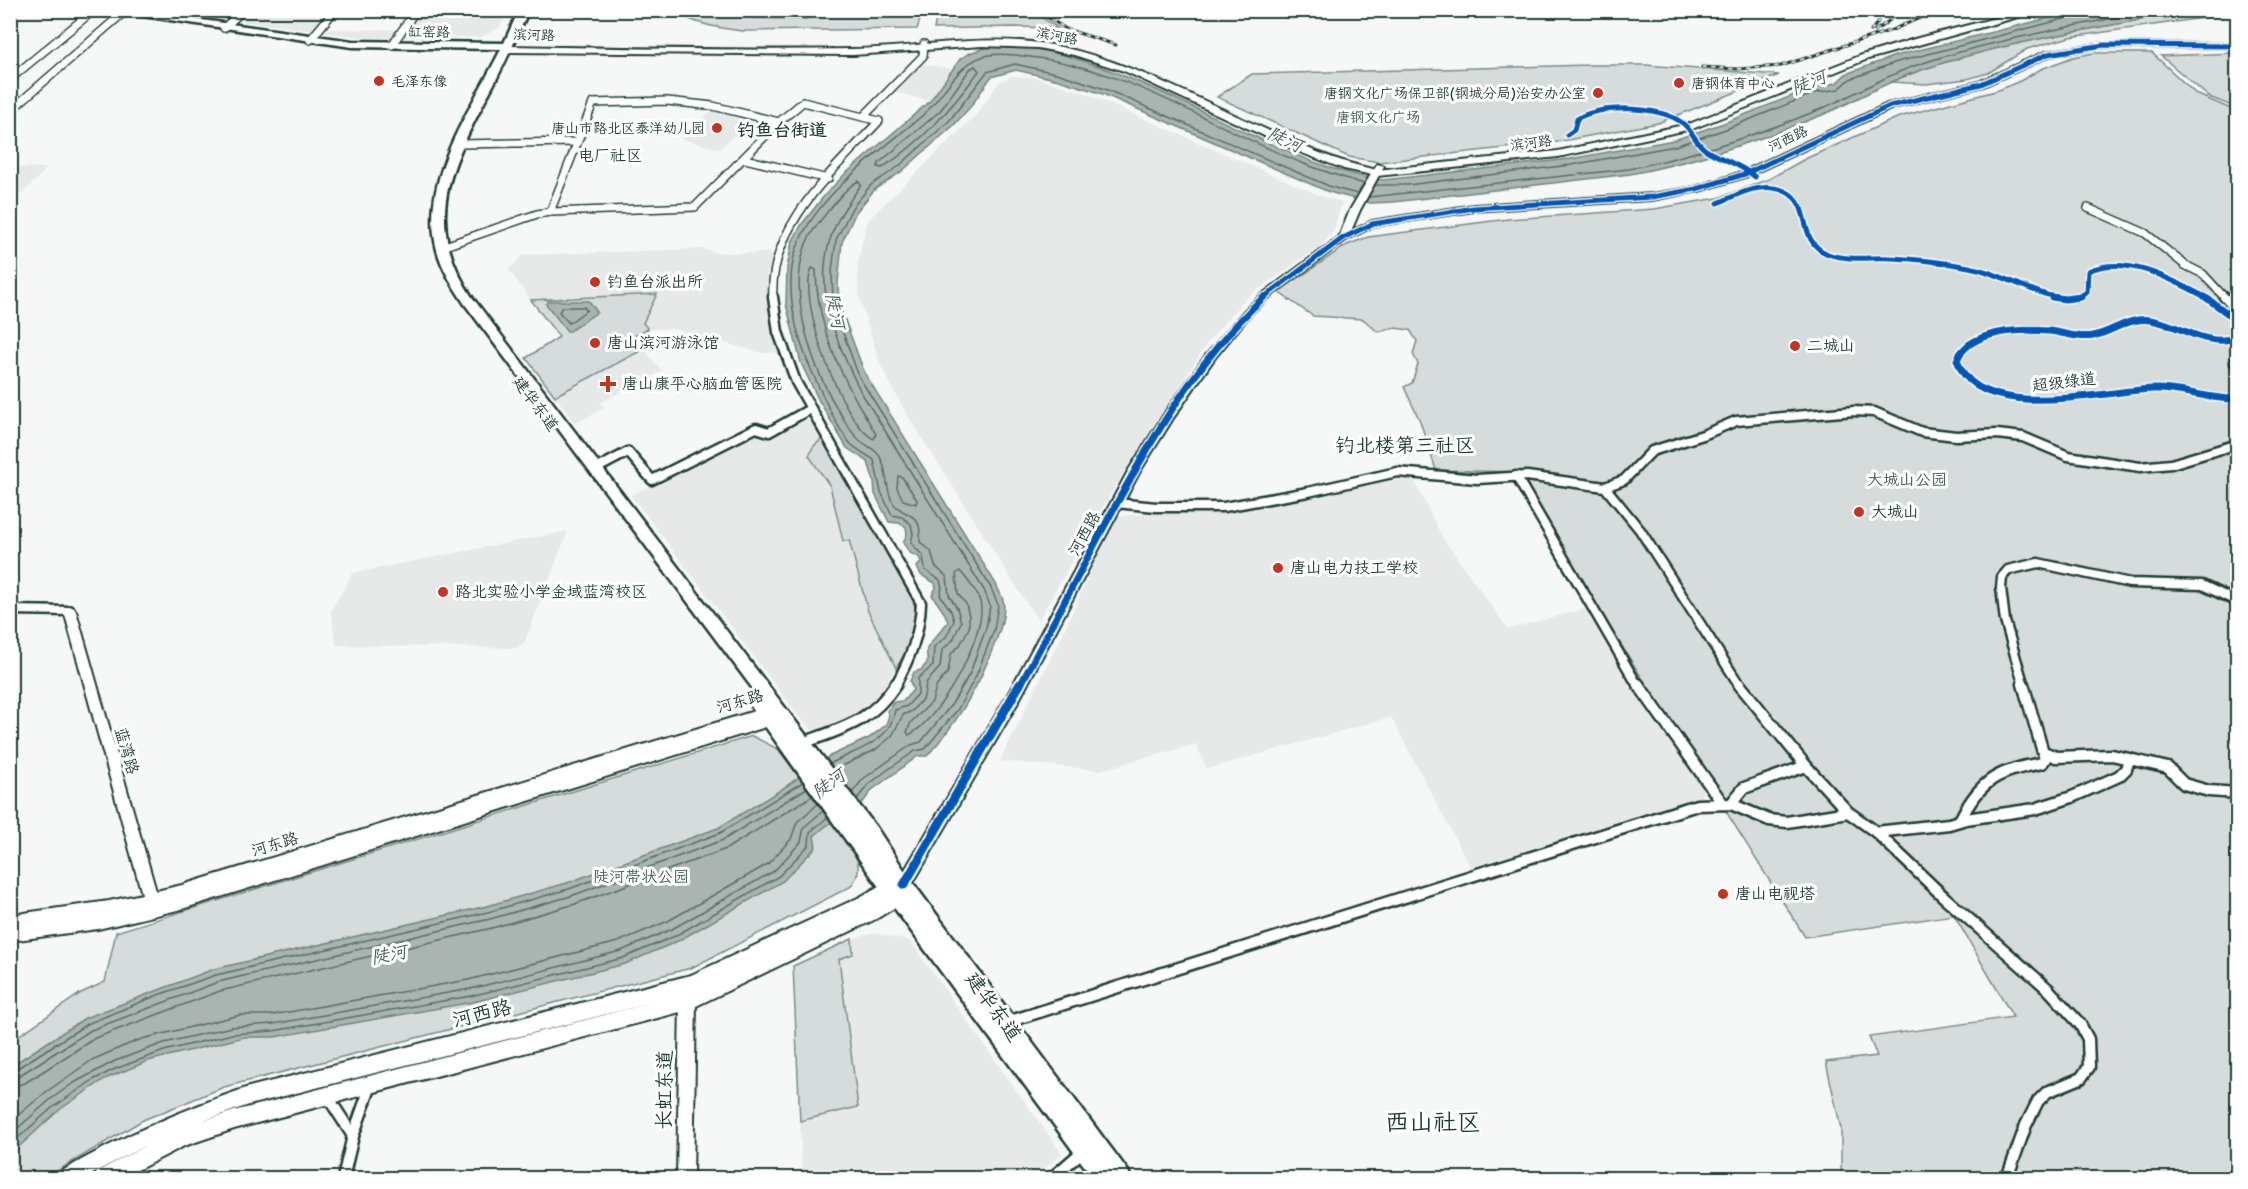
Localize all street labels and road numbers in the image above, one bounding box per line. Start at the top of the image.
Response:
street label: 缸窑路 [408,23,450,41]
street label: 滨河路 [1035,24,1079,48]
street label: 滨河路 [513,26,555,44]
street label: 河西路 [1765,122,1811,156]
street label: 滨河路 [1509,132,1553,154]
street label: 超级绿道 [2031,370,2097,396]
street label: 建华东道 [508,373,562,435]
street label: 河西路 [1065,508,1105,560]
street label: 河东路 [714,686,766,718]
street label: 蓝湾路 [110,725,142,777]
street label: 河东路 [249,829,301,861]
street label: 建华东道 [960,968,1026,1046]
street label: 河西路 [450,995,515,1033]
street label: 长虹东道 [652,1050,678,1130]

